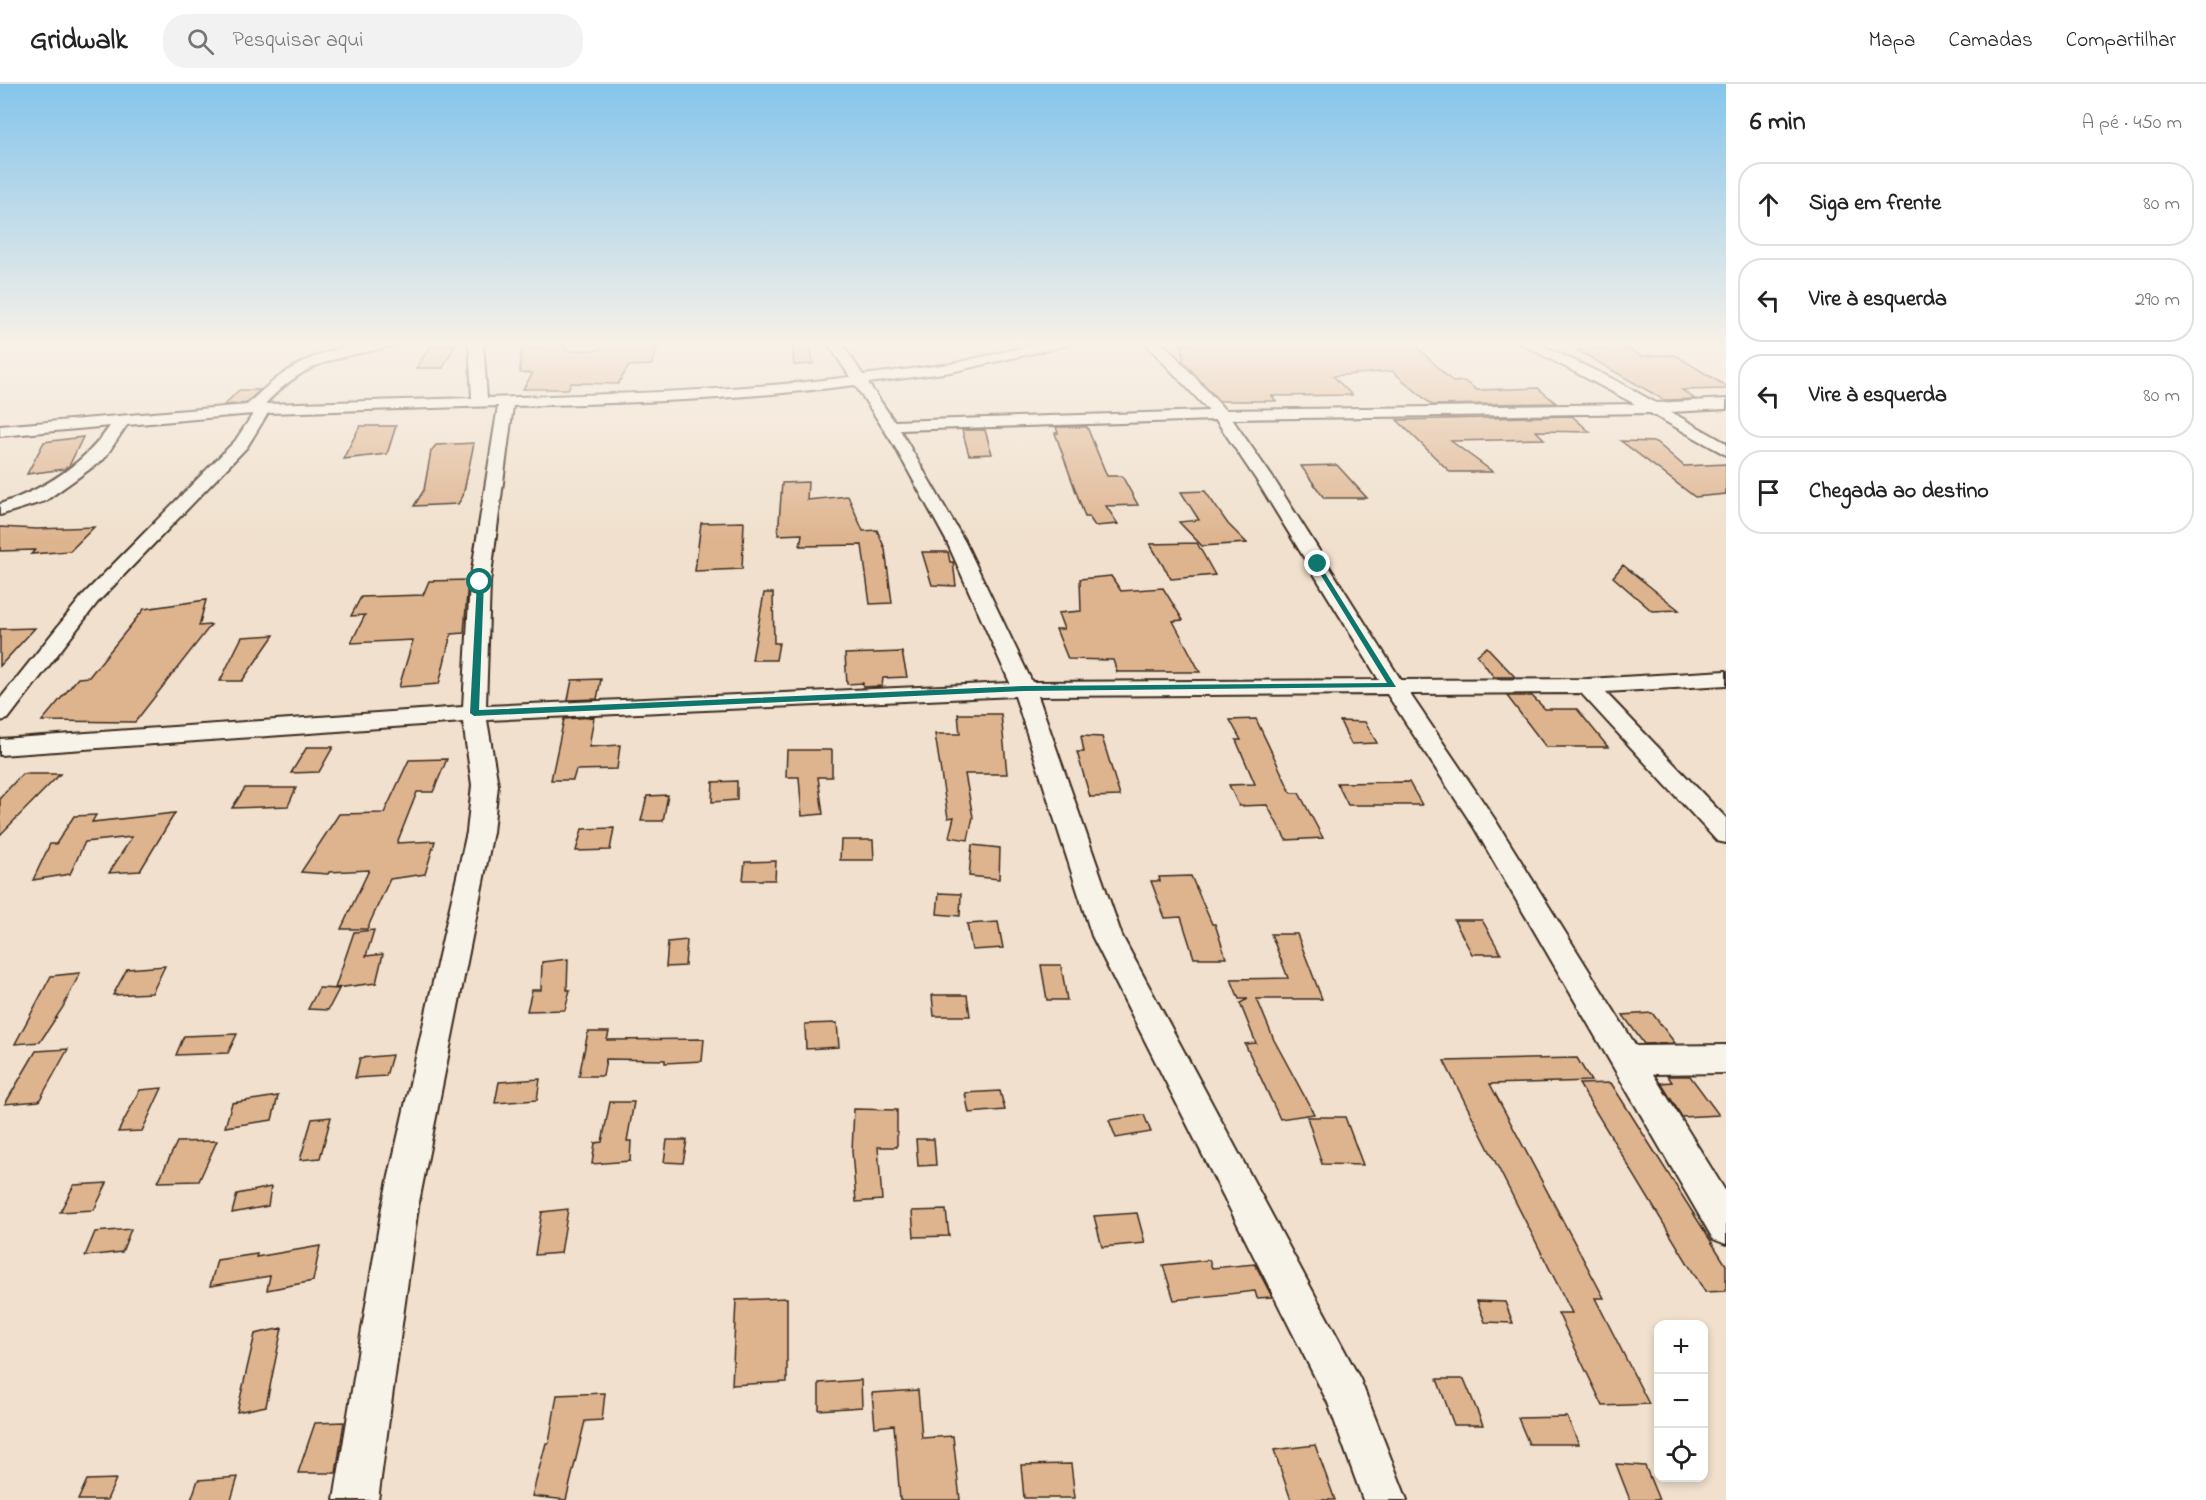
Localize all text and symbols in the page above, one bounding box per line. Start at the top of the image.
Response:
search box [163,14,583,68]
text: Gridwalk [30,21,127,62]
icon: search [184,25,217,58]
text: Pesquisar aqui [232,25,363,57]
text: Mapa [1869,26,1915,56]
text: Camadas [1948,26,2033,56]
text: Compartilhar [2066,26,2176,56]
text: 6 min [1750,104,1806,142]
text: A pé · 450 m [2082,109,2182,138]
icon: ahead [1752,188,1785,221]
text: Siga em frente [1809,188,1941,220]
text: 80 m [2143,190,2180,219]
icon: left [1752,284,1785,317]
text: Vire à esquerda [1809,284,1947,316]
text: 290 m [2135,286,2180,315]
icon: left [1752,380,1785,413]
text: Vire à esquerda [1809,380,1947,412]
text: 80 m [2143,382,2180,411]
icon: arrive [1752,476,1785,509]
text: Chegada ao destino [1809,476,1989,508]
route end [1304,550,1330,576]
route start [466,568,492,594]
map controls [1654,1320,1708,1482]
button: + [1654,1320,1708,1374]
button: − [1654,1374,1708,1428]
button: locate [1654,1428,1708,1482]

